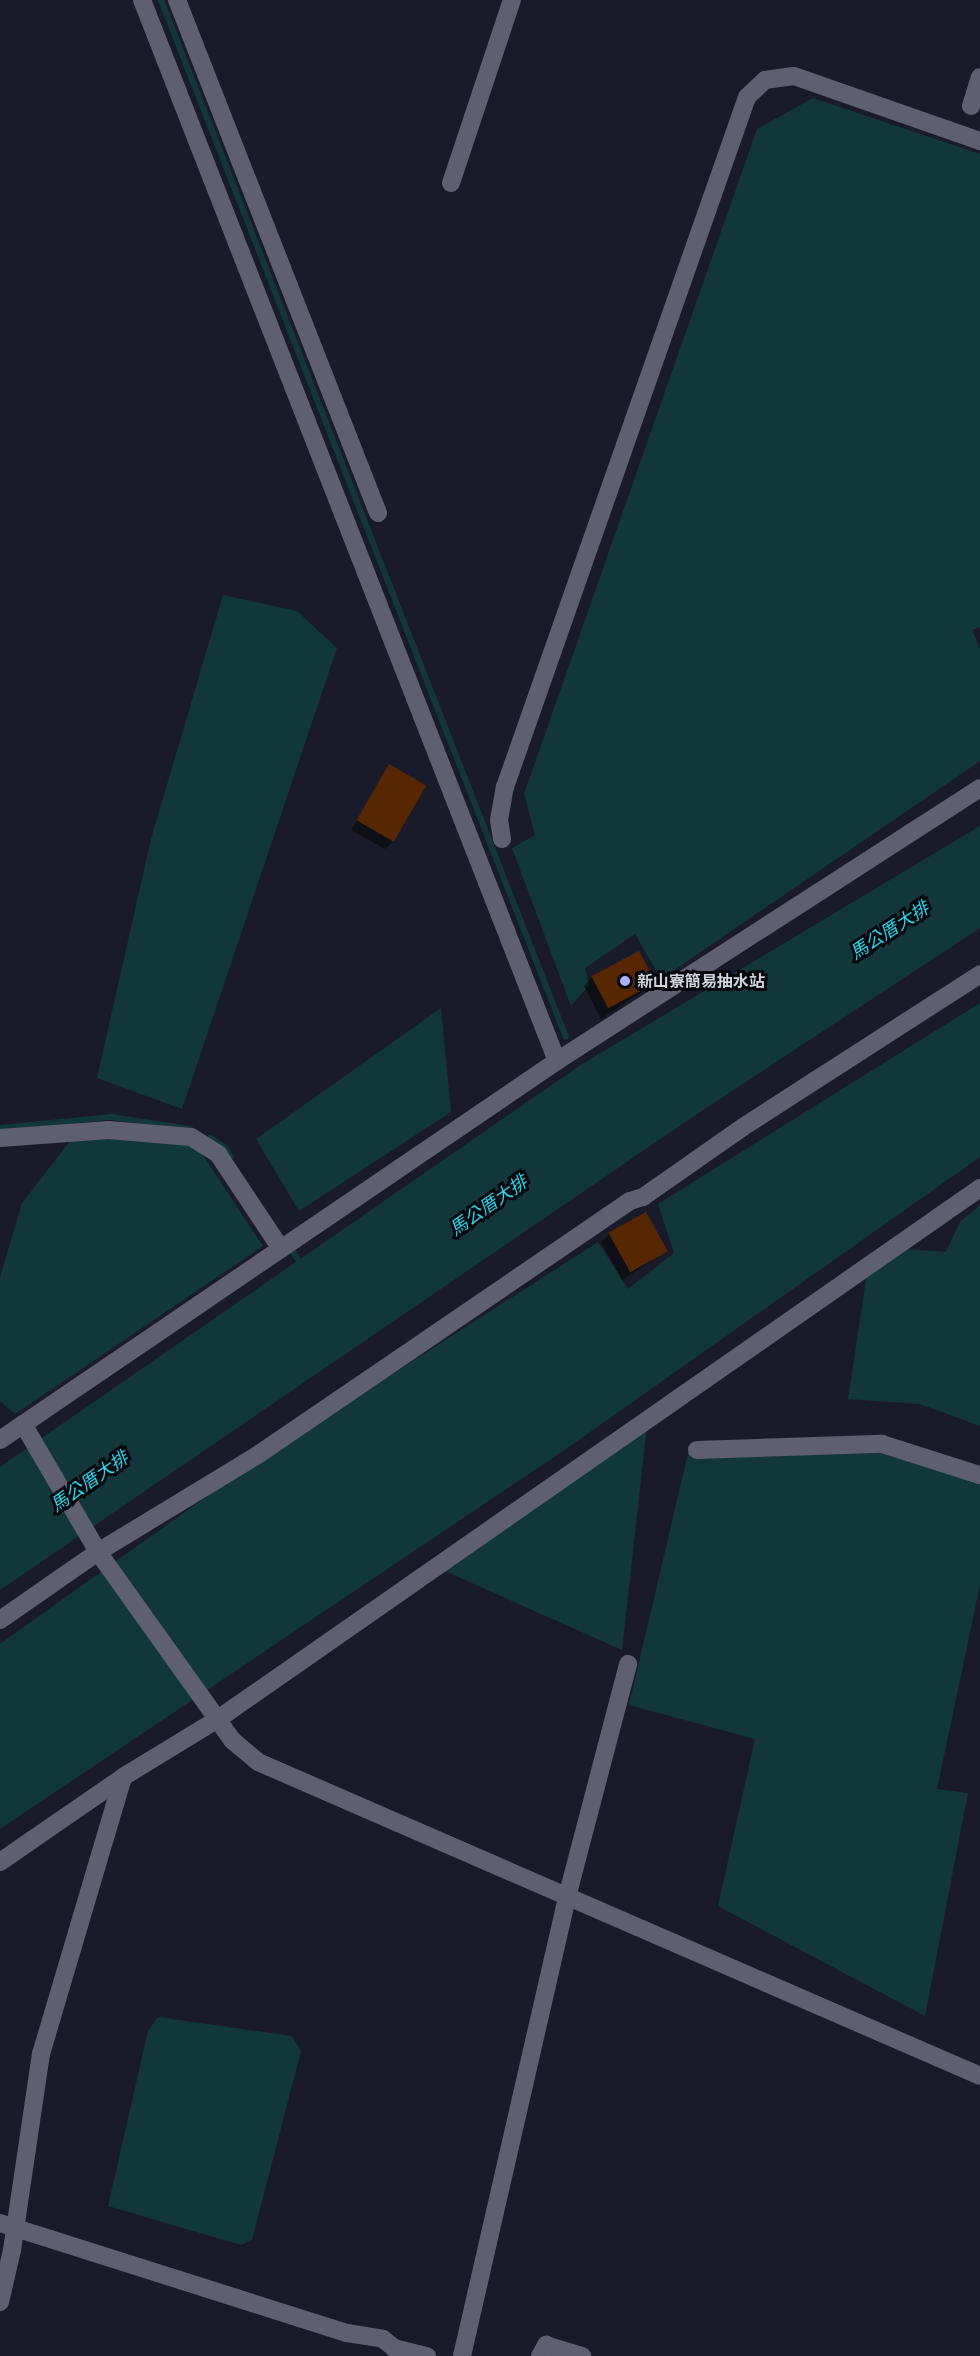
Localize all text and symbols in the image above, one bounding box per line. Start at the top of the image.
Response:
water label: 馬公厝大排 [845,896,933,964]
place label: 新山寮簡易抽水站 [637,971,765,991]
marker: 新山寮簡易抽水站 [618,974,632,988]
water label: 馬公厝大排 [445,1170,531,1240]
water label: 馬公厝大排 [46,1446,132,1516]

